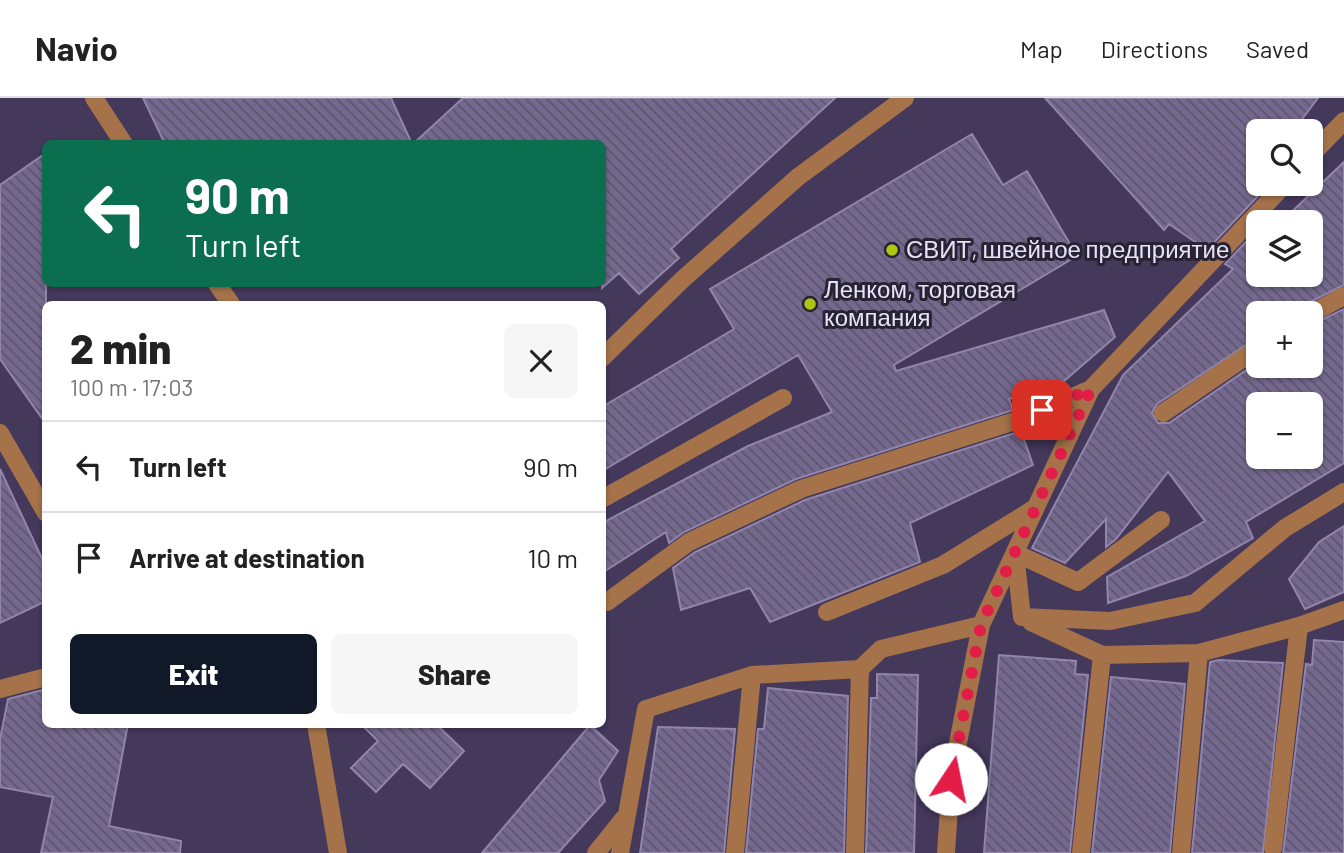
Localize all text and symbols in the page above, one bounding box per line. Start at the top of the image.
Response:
text: Navio [35,28,118,68]
text: Map [1020,34,1063,63]
text: Directions [1101,34,1208,63]
text: Saved [1246,34,1309,63]
map controls [1246,119,1323,469]
button: search [1246,119,1323,196]
text: 90 m [185,165,290,224]
icon: left [70,168,161,259]
button: layers [1246,210,1323,287]
text: Turn left [185,225,302,263]
place label: СВИТ, швейное предприятие [906,234,1229,263]
marker: СВИТ, швейное предприятие [884,242,900,258]
place label: Ленком, торговая компания [824,274,1016,331]
marker: Ленком, торговая компания [802,296,818,312]
button: + [1246,301,1323,378]
text: 2 min [70,322,171,372]
button: close [504,324,578,398]
text: 100 m · 17:03 [70,373,193,401]
pin [1012,380,1072,440]
icon: arrive [1023,391,1061,429]
button: − [1246,392,1323,469]
icon: left [70,448,108,486]
text: Turn left [129,451,227,482]
text: 90 m [523,451,578,482]
icon: arrive [70,539,108,577]
text: Arrive at destination [129,542,365,573]
text: 10 m [528,542,578,573]
button: Exit [70,634,317,714]
button: Share [331,634,578,714]
position arrow [914,742,988,816]

